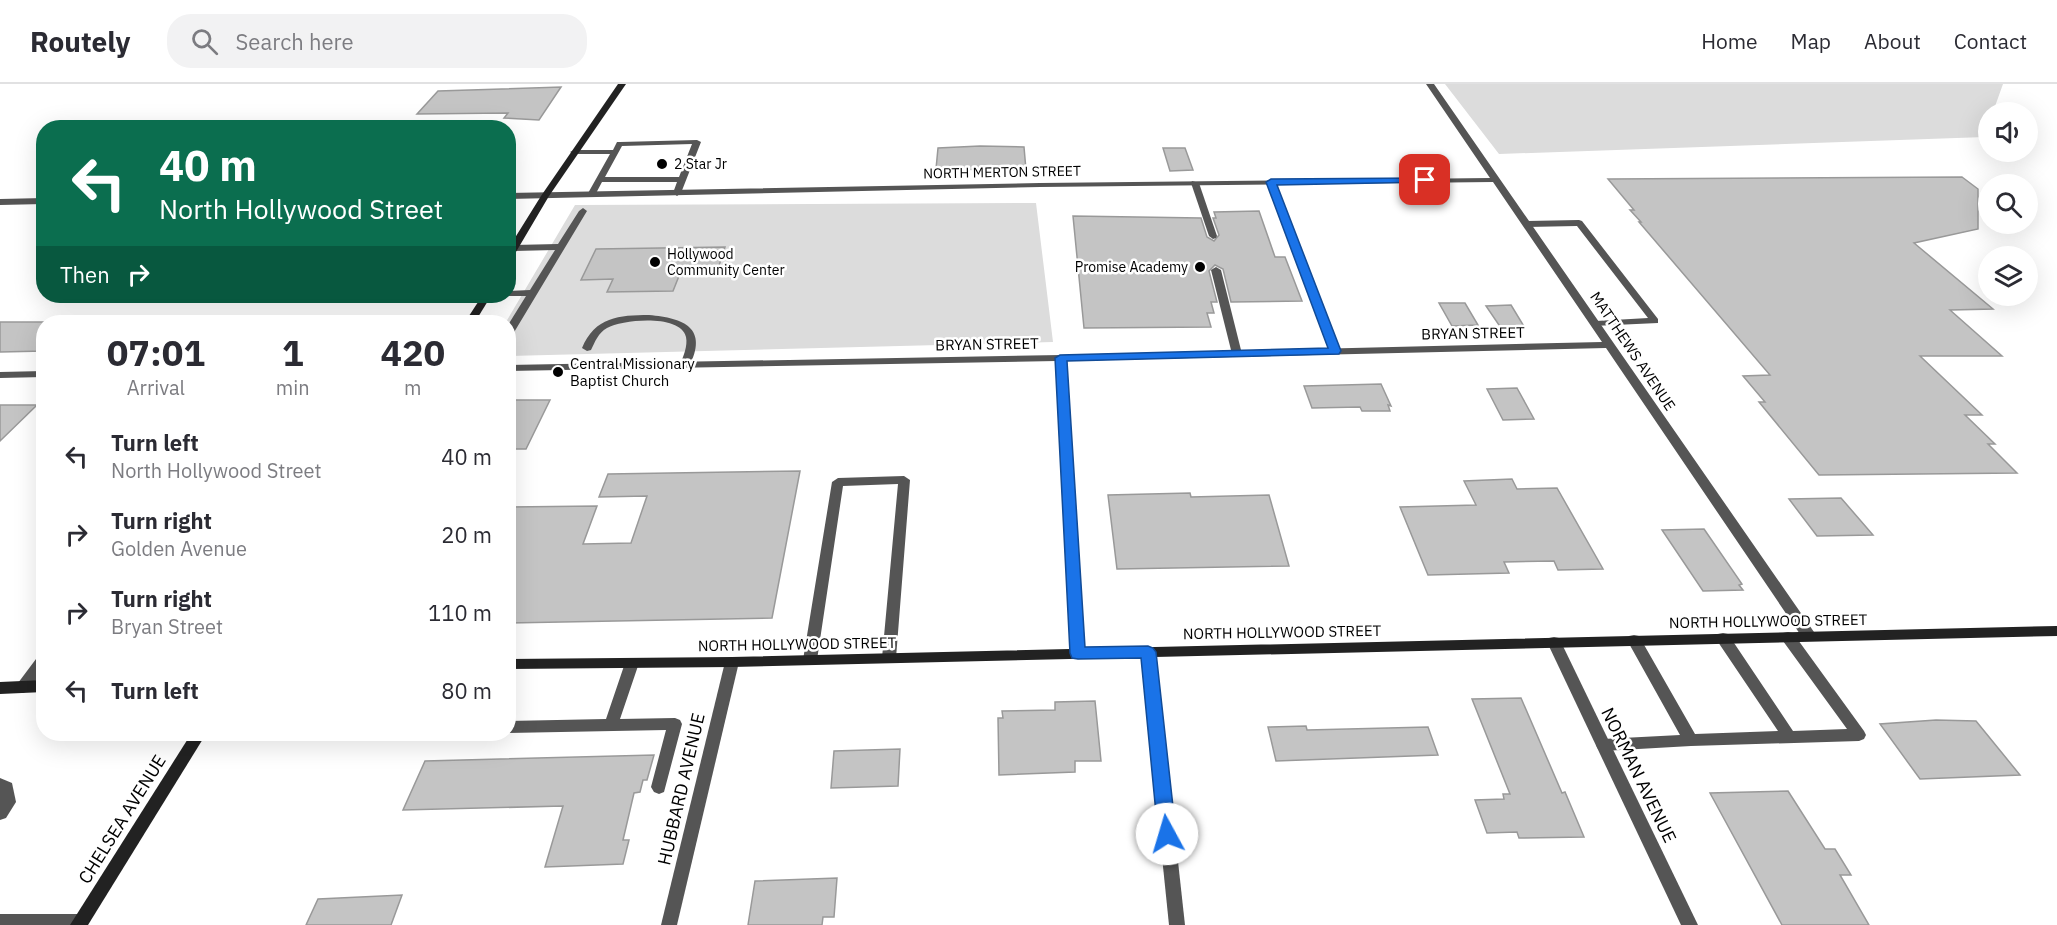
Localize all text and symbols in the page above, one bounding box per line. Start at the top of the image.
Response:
search box [167,14,587,68]
text: Routely [30,23,131,60]
icon: search [188,25,221,58]
text: Search here [236,27,354,56]
text: Home [1701,27,1758,55]
text: Map [1791,27,1831,55]
text: About [1864,27,1921,55]
text: Contact [1954,27,2027,55]
map controls [1978,102,2038,306]
button: sound [1978,102,2038,162]
text: 40 m [159,138,257,193]
icon: left [60,144,138,222]
pin [1399,154,1450,205]
place label: 2 Star Jr [674,155,727,173]
marker: 2 Star Jr [655,157,669,171]
street label: NORTH MERTON STREET [923,162,1081,182]
icon: arrive [1408,163,1441,196]
button: search [1978,174,2038,234]
text: North Hollywood Street [159,191,443,226]
place label: Hollywood Community Center [667,245,785,279]
button: layers [1978,246,2038,306]
marker: Hollywood Community Center [648,255,662,269]
icon: right [122,258,155,291]
place label: Promise Academy [1075,258,1188,276]
text: Then [60,260,110,289]
marker: Promise Academy [1193,260,1207,274]
street label: MATTHEWS AVENUE [1586,288,1680,414]
street label: BRYAN STREET [1421,323,1525,343]
text: 07:01 [107,329,205,376]
text: 1 [282,329,304,376]
text: 420 [380,329,445,376]
street label: BRYAN STREET [935,334,1039,354]
place label: Central Missionary Baptist Church [570,354,695,390]
marker: Central Missionary Baptist Church [551,365,565,379]
text: Arrival [127,374,185,401]
text: min [276,374,310,401]
text: m [404,374,422,401]
text: Turn left [111,428,199,457]
icon: left [60,440,93,473]
text: 40 m [441,442,492,471]
text: North Hollywood Street [111,457,322,484]
text: Turn right [111,506,212,535]
icon: right [60,518,93,551]
text: 20 m [441,520,492,549]
text: Golden Avenue [111,535,247,562]
text: Turn right [111,584,212,613]
icon: right [60,596,93,629]
text: 110 m [428,598,492,627]
street label: NORTH HOLLYWOOD STREET [1669,610,1868,632]
text: Bryan Street [111,613,223,640]
street label: NORTH HOLLYWOOD STREET [1183,621,1382,643]
street label: NORTH HOLLYWOOD STREET [698,633,897,655]
icon: left [60,674,93,707]
text: Turn left [111,676,199,705]
text: 80 m [441,676,492,705]
street label: NORMAN AVENUE [1596,704,1682,846]
street label: HUBBARD AVENUE [652,711,710,867]
street label: CHELSEA AVENUE [73,750,171,888]
position arrow [1135,802,1199,866]

